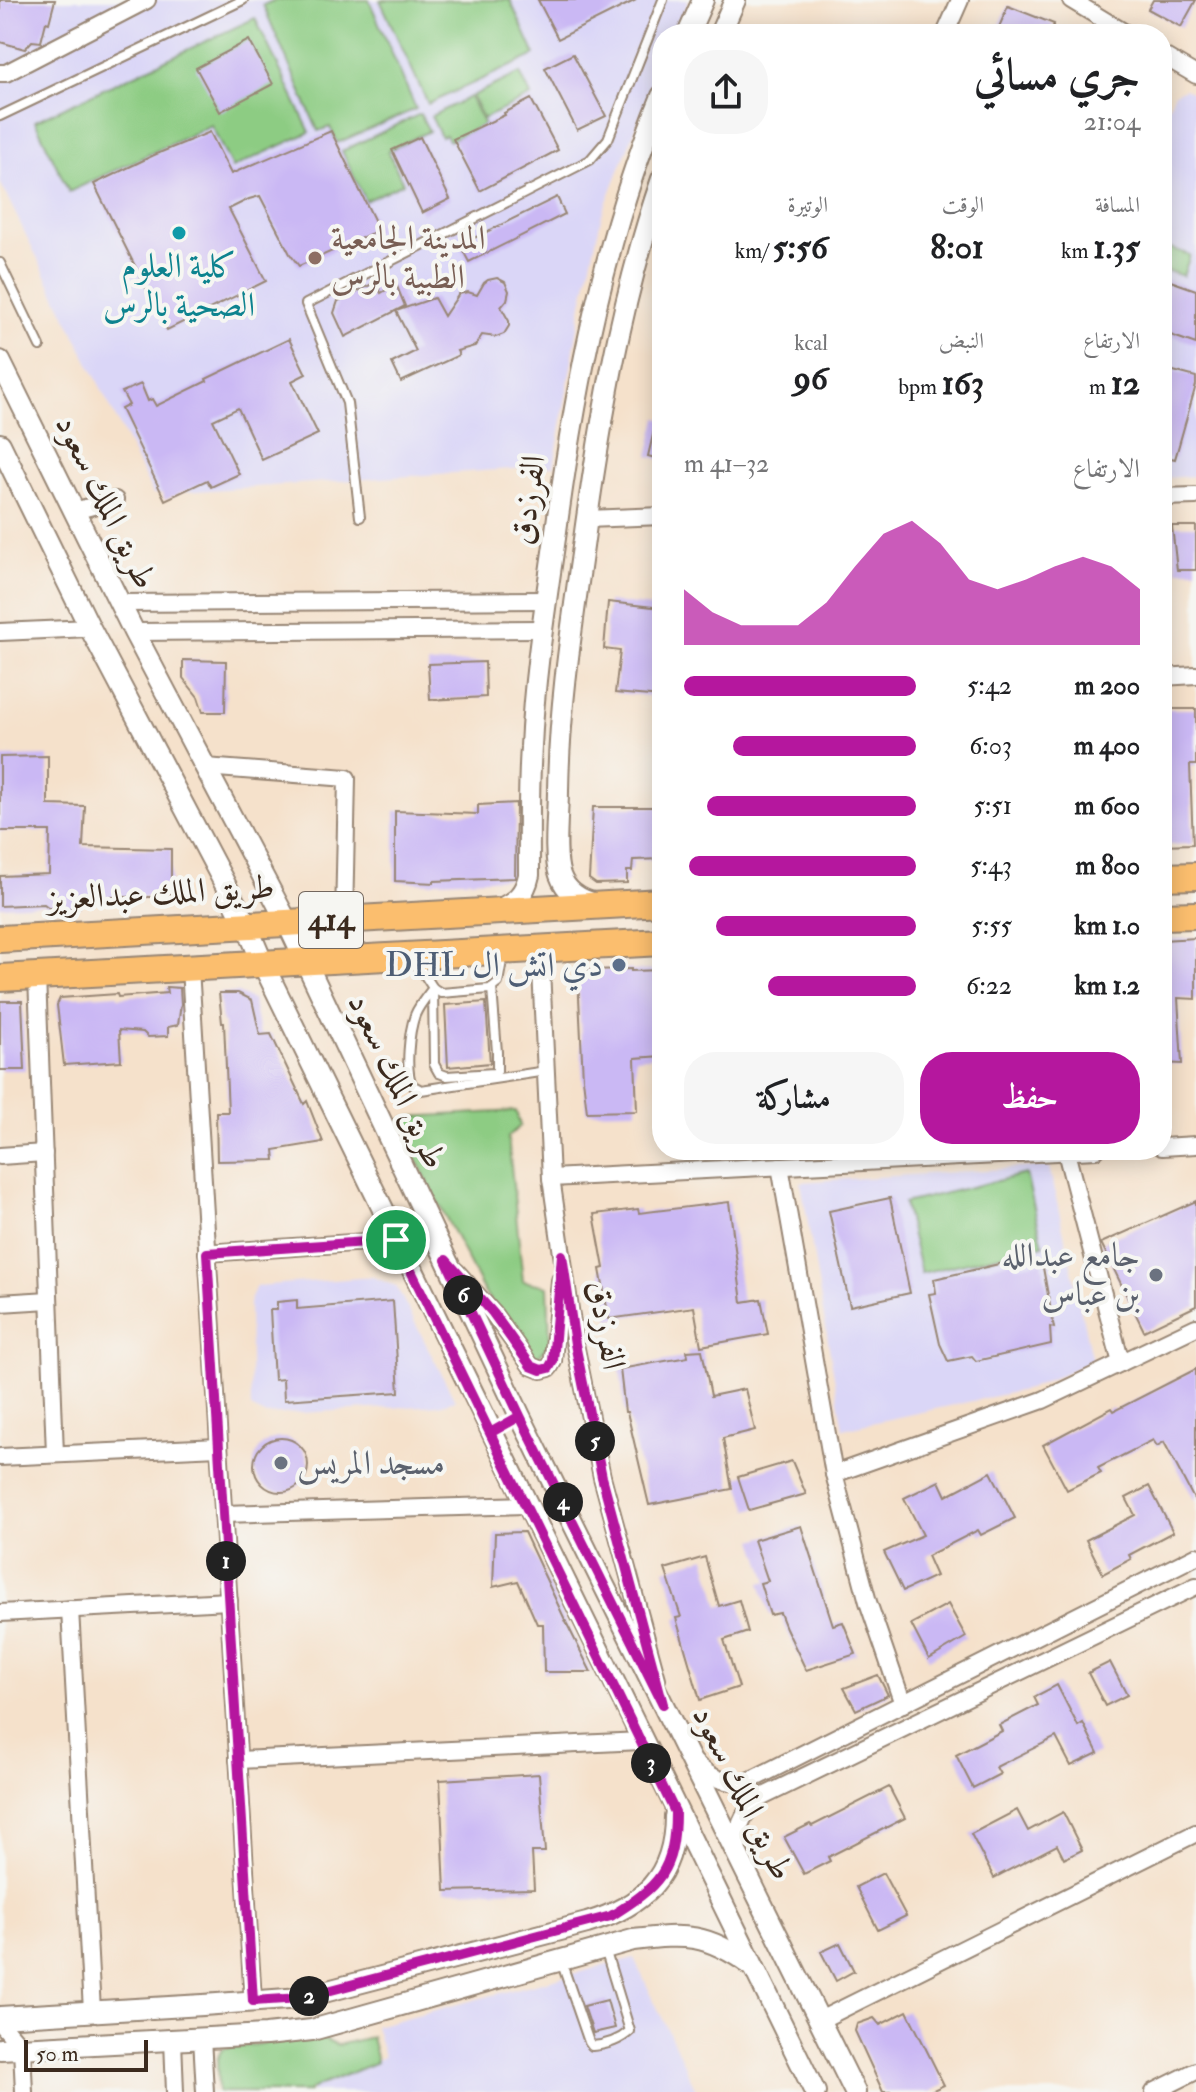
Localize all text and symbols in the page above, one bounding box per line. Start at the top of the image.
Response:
text: جري مسائي [974,48,1140,103]
button: share [684,50,768,134]
text: 21:04 [1084,106,1140,138]
text: الوتيرة [787,191,828,219]
text: الوقت [942,191,984,219]
text: المسافة [1095,191,1140,219]
place label: المدينة الجامعية الطبية بالرس [331,217,486,299]
marker: كلية العلوم الصحية بالرس [170,224,188,242]
text: 5:56 [773,226,828,269]
text: 8:01 [930,226,984,269]
text: 1.35 [1093,226,1140,269]
text: /km [735,237,773,265]
text: km [1061,237,1093,265]
place label: كلية العلوم الصحية بالرس [103,245,255,327]
marker: المدينة الجامعية الطبية بالرس [306,249,324,267]
text: النبض [939,327,984,355]
text: الارتفاع [1083,327,1140,355]
text: kcal [794,329,828,357]
text: 96 [793,357,828,400]
text: 163 [942,362,984,405]
text: 12 [1111,362,1140,405]
text: bpm [898,373,942,401]
text: m [1089,373,1111,401]
street label: طريق الملك سعود [45,408,167,596]
text: 32–41 m [684,448,769,480]
street label: الفرزدق [500,452,556,548]
text: الارتفاع [1073,453,1140,485]
text: 5:42 [967,670,1012,702]
text: 200 m [1074,670,1140,702]
text: 6:03 [969,730,1012,762]
text: 400 m [1074,730,1140,762]
text: 5:51 [973,790,1012,822]
text: 600 m [1075,790,1140,822]
text: 5:43 [970,850,1012,882]
text: 800 m [1075,850,1140,882]
street label: طريق الملك عبدالعزيز [43,866,276,921]
road number: 414 [299,892,363,948]
text: 5:55 [971,910,1012,942]
text: 1.0 km [1074,910,1140,942]
place label: DHL دي اتش ال [385,944,603,992]
marker: DHL دي اتش ال [610,956,628,974]
text: 6:22 [966,970,1012,1002]
text: 1.2 km [1074,970,1140,1002]
street label: طريق الملك سعود [338,986,456,1176]
button: مشاركة [684,1052,904,1144]
button: حفظ [920,1052,1140,1144]
pin [362,1206,430,1274]
icon: arrive [374,1218,418,1262]
place label: جامع عبدالله بن عباس [1002,1234,1140,1316]
marker: جامع عبدالله بن عباس [1147,1266,1165,1284]
pin: 6 [443,1275,483,1315]
street label: الفرزدق [577,1277,635,1373]
text: 6 [457,1281,469,1309]
pin: 5 [575,1421,615,1461]
text: 5 [590,1427,600,1455]
place label: مسجد المريس [297,1442,445,1485]
marker: مسجد المريس [272,1454,290,1472]
pin: 4 [543,1482,583,1522]
text: 4 [557,1488,569,1516]
pin: 1 [206,1541,246,1581]
text: 1 [222,1547,230,1575]
street label: طريق الملك سعود [682,1699,804,1887]
pin: 3 [631,1743,671,1783]
text: 3 [647,1749,655,1777]
pin: 2 [289,1976,329,2016]
text: 2 [303,1982,315,2010]
scale bar [24,2036,148,2072]
text: 50 m [36,2040,78,2068]

